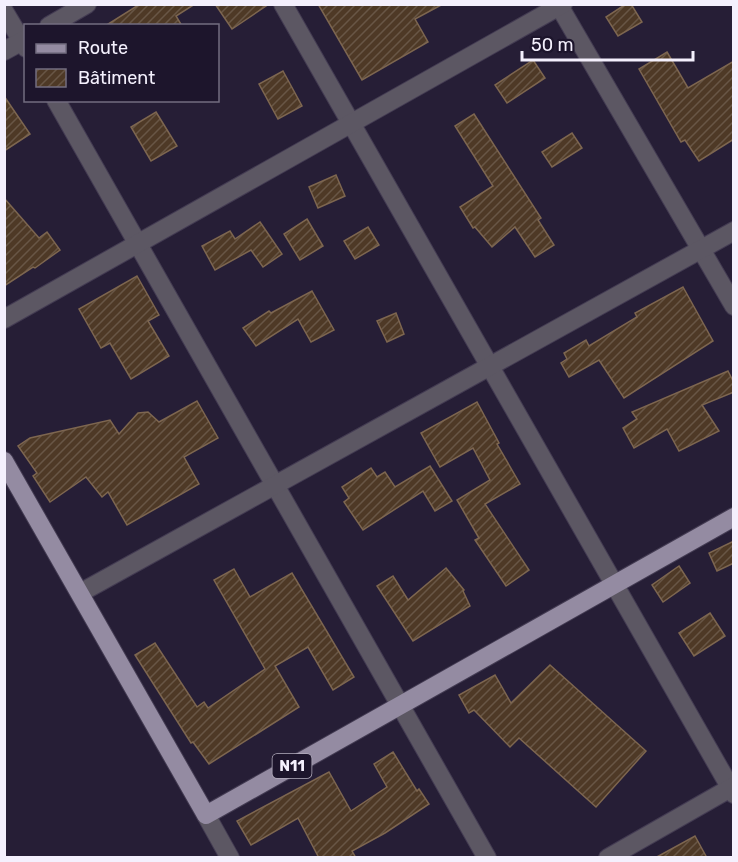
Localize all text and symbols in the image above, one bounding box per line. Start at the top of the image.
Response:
legend [24,24,219,102]
scale bar [522,24,693,62]
text: 50 m [531,34,574,56]
text: Route [78,37,128,59]
text: Bâtiment [78,67,155,89]
road number: N11 [272,754,312,778]

